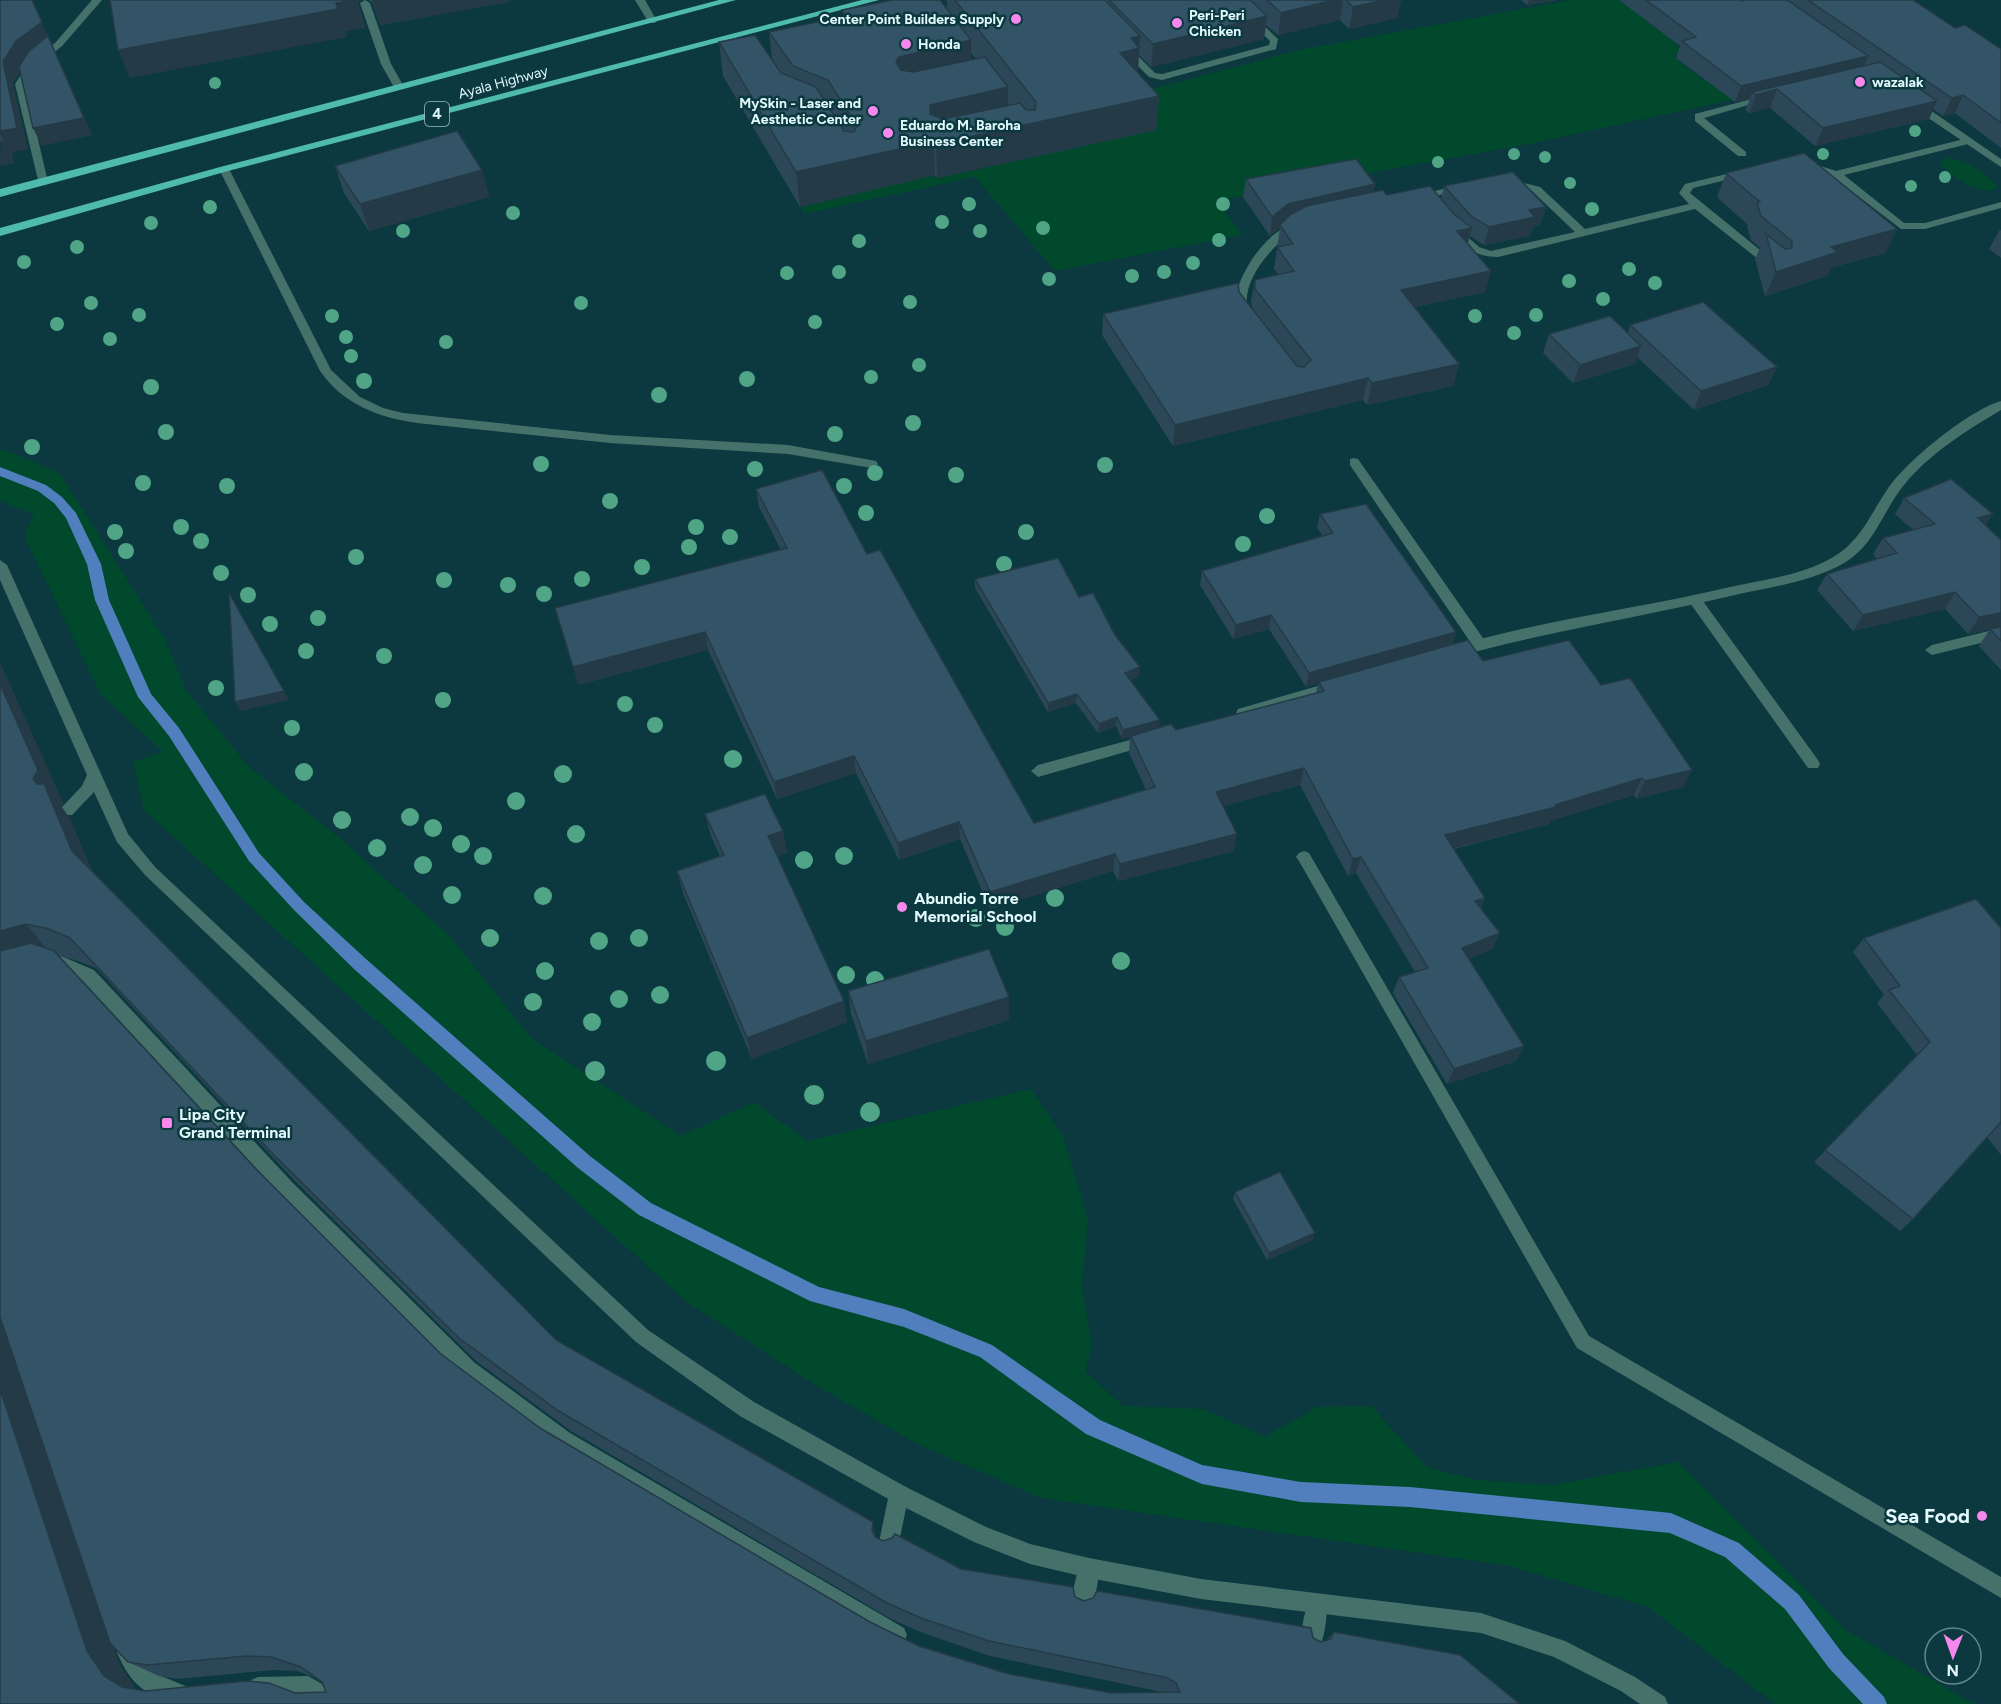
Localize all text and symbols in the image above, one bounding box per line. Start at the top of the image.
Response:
place label: Peri-Peri Chicken [1189,7,1245,40]
place label: Center Point Builders Supply [820,11,1005,28]
marker: Center Point Builders Supply [1009,12,1023,26]
marker: Peri-Peri Chicken [1170,16,1184,30]
place label: Honda [918,36,960,53]
marker: Honda [899,37,913,51]
street label: Ayala Highway [456,62,550,103]
place label: wazalak [1872,74,1924,91]
marker: wazalak [1853,75,1867,89]
place label: MySkin - Laser and Aesthetic Center [739,95,862,128]
road number: 4 [425,102,449,126]
marker: MySkin - Laser and Aesthetic Center [866,104,880,118]
place label: Eduardo M. Baroha Business Center [900,117,1021,150]
marker: Eduardo M. Baroha Business Center [881,126,895,140]
place label: Abundio Torre Memorial School [914,889,1037,926]
marker: Abundio Torre Memorial School [895,900,909,914]
place label: Lipa City Grand Terminal [179,1105,291,1142]
marker: Lipa City Grand Terminal [160,1116,174,1130]
place label: Sea Food [1885,1504,1970,1528]
marker: Sea Food [1975,1509,1989,1523]
north arrow [1923,1626,1983,1686]
text: N [1946,1661,1959,1680]

